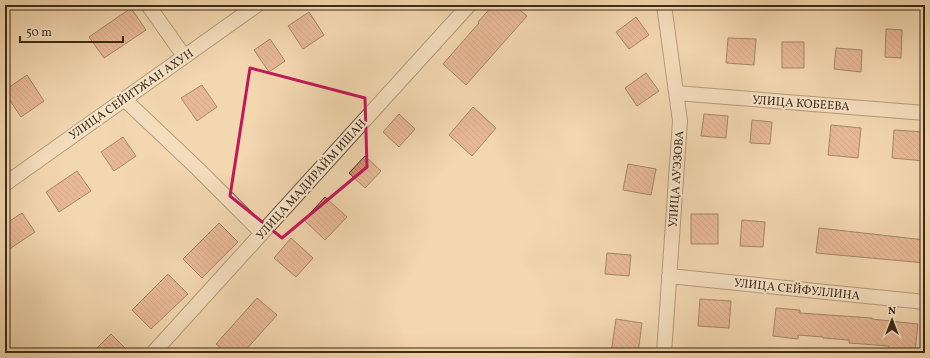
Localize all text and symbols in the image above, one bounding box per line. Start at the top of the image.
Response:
scale bar [20,18,123,44]
text: 50 m [26,25,52,41]
street label: УЛИЦА СЕЙИТЖАН АХУН [66,45,197,144]
street label: УЛИЦА КОБЕЕВА [752,93,851,115]
street label: УЛИЦА МАДИРАЙМ ИШАН [252,115,370,243]
street label: УЛИЦА АУЭЗОВА [666,129,688,228]
street label: УЛИЦА СЕЙФУЛЛИНА [733,274,861,305]
north arrow [872,300,912,340]
text: N [888,304,896,319]

